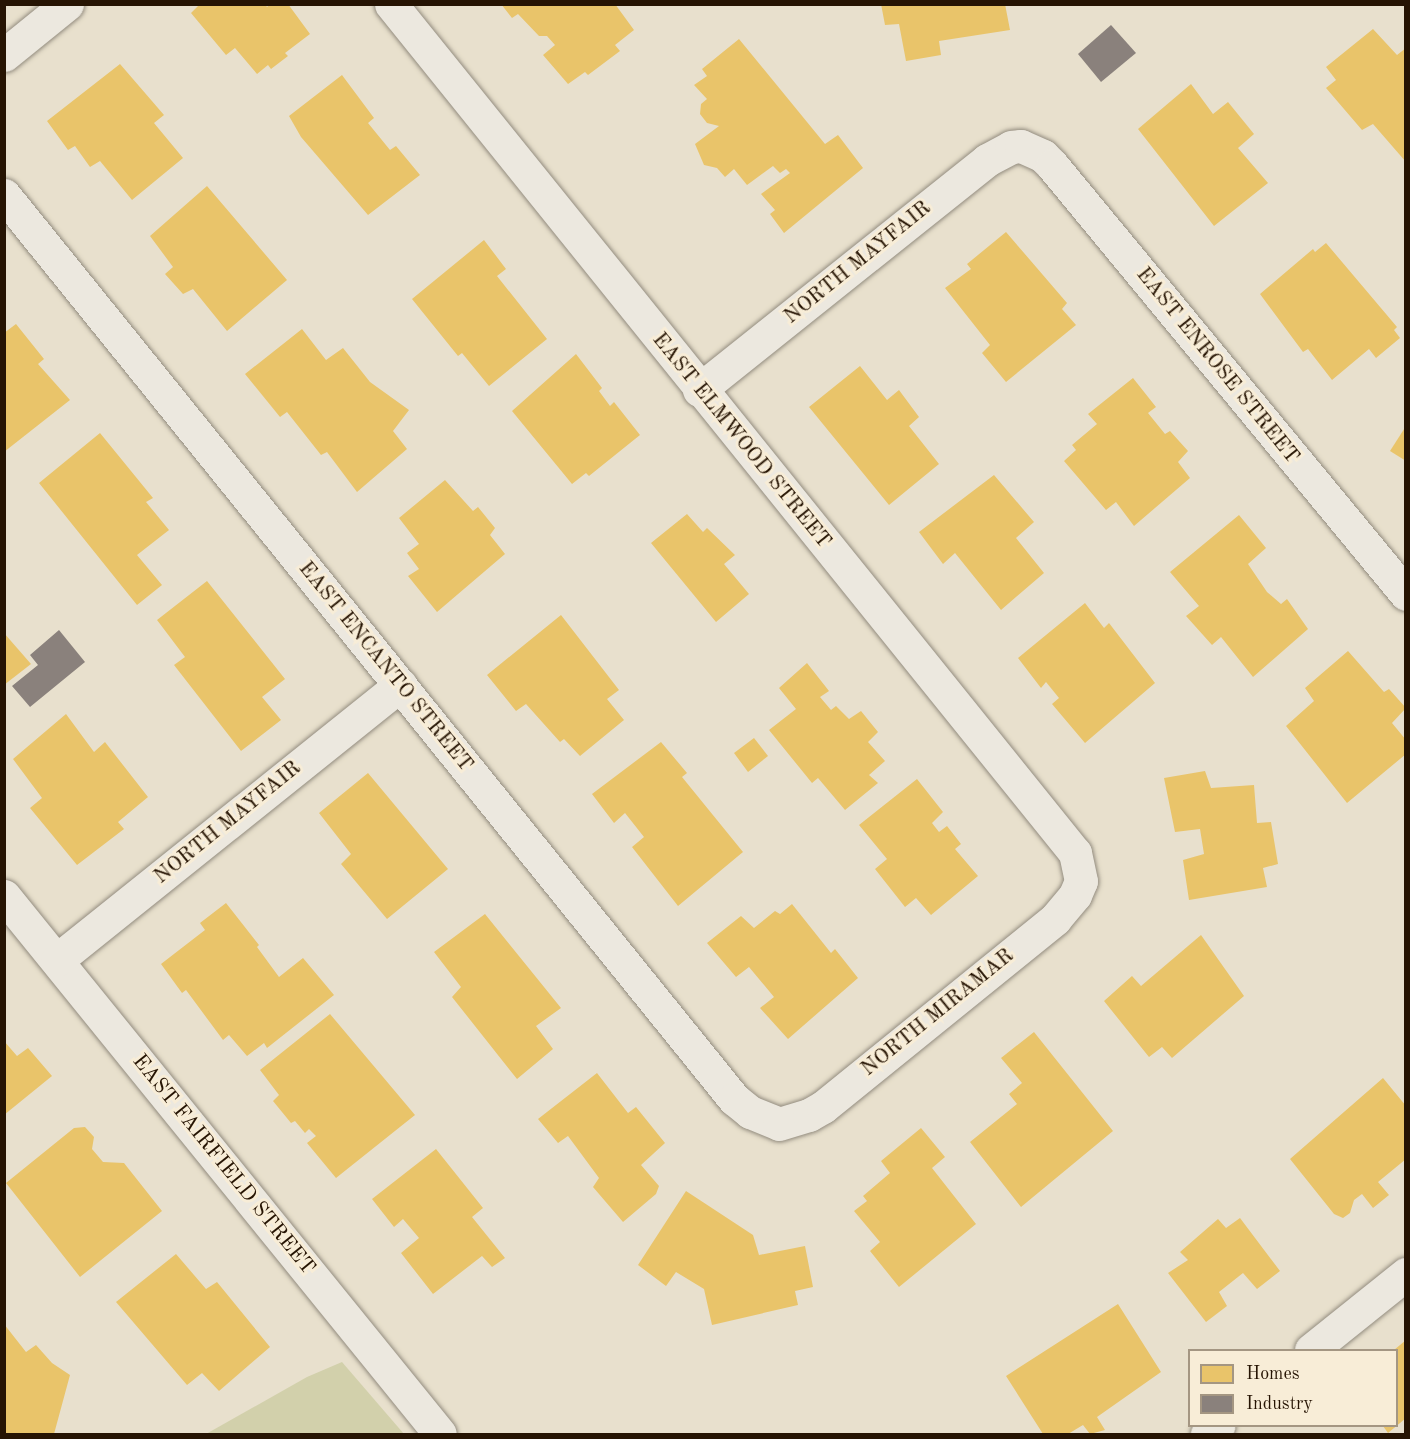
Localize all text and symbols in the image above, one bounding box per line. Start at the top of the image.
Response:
street label: NORTH MAYFAIR [780,196,936,330]
street label: EAST ENROSE STREET [1130,263,1304,469]
street label: EAST ELMWOOD STREET [646,328,836,554]
street label: EAST ENCANTO STREET [292,557,478,777]
street label: NORTH MAYFAIR [150,756,306,890]
street label: NORTH MIRAMAR [857,944,1019,1082]
street label: EAST FAIRFIELD STREET [126,1050,320,1280]
legend [1188,1349,1398,1427]
text: Homes [1246,1365,1300,1383]
text: Industry [1246,1395,1313,1413]

